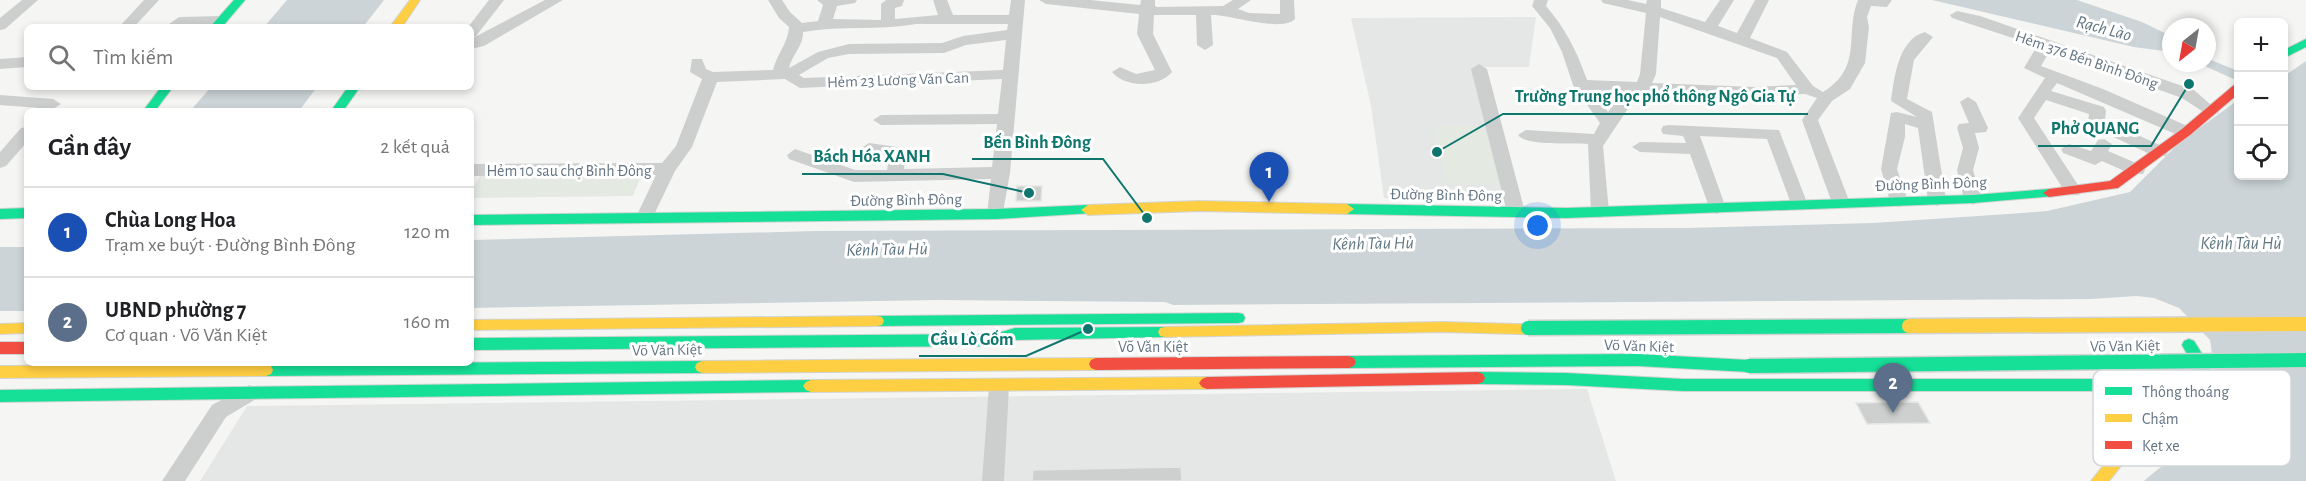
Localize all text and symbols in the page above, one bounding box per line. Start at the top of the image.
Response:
water label: Rạch Lào [2074,13,2133,45]
north arrow [2162,18,2216,72]
map controls [2234,18,2288,180]
button: + [2234,18,2288,72]
search box [24,24,474,90]
street label: Hẻm 376 Bến Bình Đông [2013,28,2160,92]
icon: search [45,41,78,74]
text: Tìm kiếm [93,46,173,68]
street label: Hẻm 23 Lương Văn Can [827,70,969,90]
button: − [2234,72,2288,126]
callout: Trường Trung học phổ thông Ngô Gia Tự [1503,78,1808,114]
text: Trường Trung học phổ thông Ngô Gia Tự [1515,85,1796,106]
callout: Phở QUANG [2038,110,2151,146]
text: Phở QUANG [2051,120,2139,138]
callout: Bến Bình Đông [972,123,1103,159]
button: locate [2234,126,2288,180]
text: Bến Bình Đông [983,132,1092,152]
text: Gần đây [48,134,131,160]
text: 2 kết quả [380,137,450,157]
callout: Bách Hóa XANH [802,138,943,174]
text: Bách Hóa XANH [813,148,931,166]
pin: 1 [1250,152,1288,202]
street label: Hẻm 10 sau chợ Bình Đông [486,163,652,179]
street label: Đường Bình Đông [1875,174,1987,194]
street label: Đường Bình Đông [1390,186,1502,204]
street label: Đường Bình Đông [850,191,962,209]
text: Chùa Long Hoa [105,209,236,231]
your location [1523,211,1552,240]
text: 1 [64,222,71,242]
text: 120 m [404,222,450,242]
water label: Kênh Tàu Hủ [1332,234,1414,254]
text: Trạm xe buýt · Đường Bình Đông [105,235,356,255]
water label: Kênh Tàu Hủ [2200,235,2282,253]
water label: Kênh Tàu Hủ [846,240,928,260]
text: UBND phường 7 [105,299,246,321]
text: 2 [63,312,72,332]
text: 160 m [404,312,450,332]
callout: Cầu Lò Gốm [919,320,1026,356]
text: Cơ quan · Võ Văn Kiệt [105,325,267,345]
text: Cầu Lò Gốm [930,329,1014,349]
street label: Võ Văn Kiệt [1604,337,1674,355]
street label: Võ Văn Kiệt [2090,337,2160,355]
street label: Võ Văn Kiệt [1118,339,1188,355]
street label: Võ Văn Kiệt [632,341,702,359]
pin: 2 [1874,364,1912,413]
legend [2093,370,2291,466]
text: Thông thoáng [2142,384,2229,400]
text: Chậm [2142,411,2179,427]
text: Kẹt xe [2142,438,2180,454]

